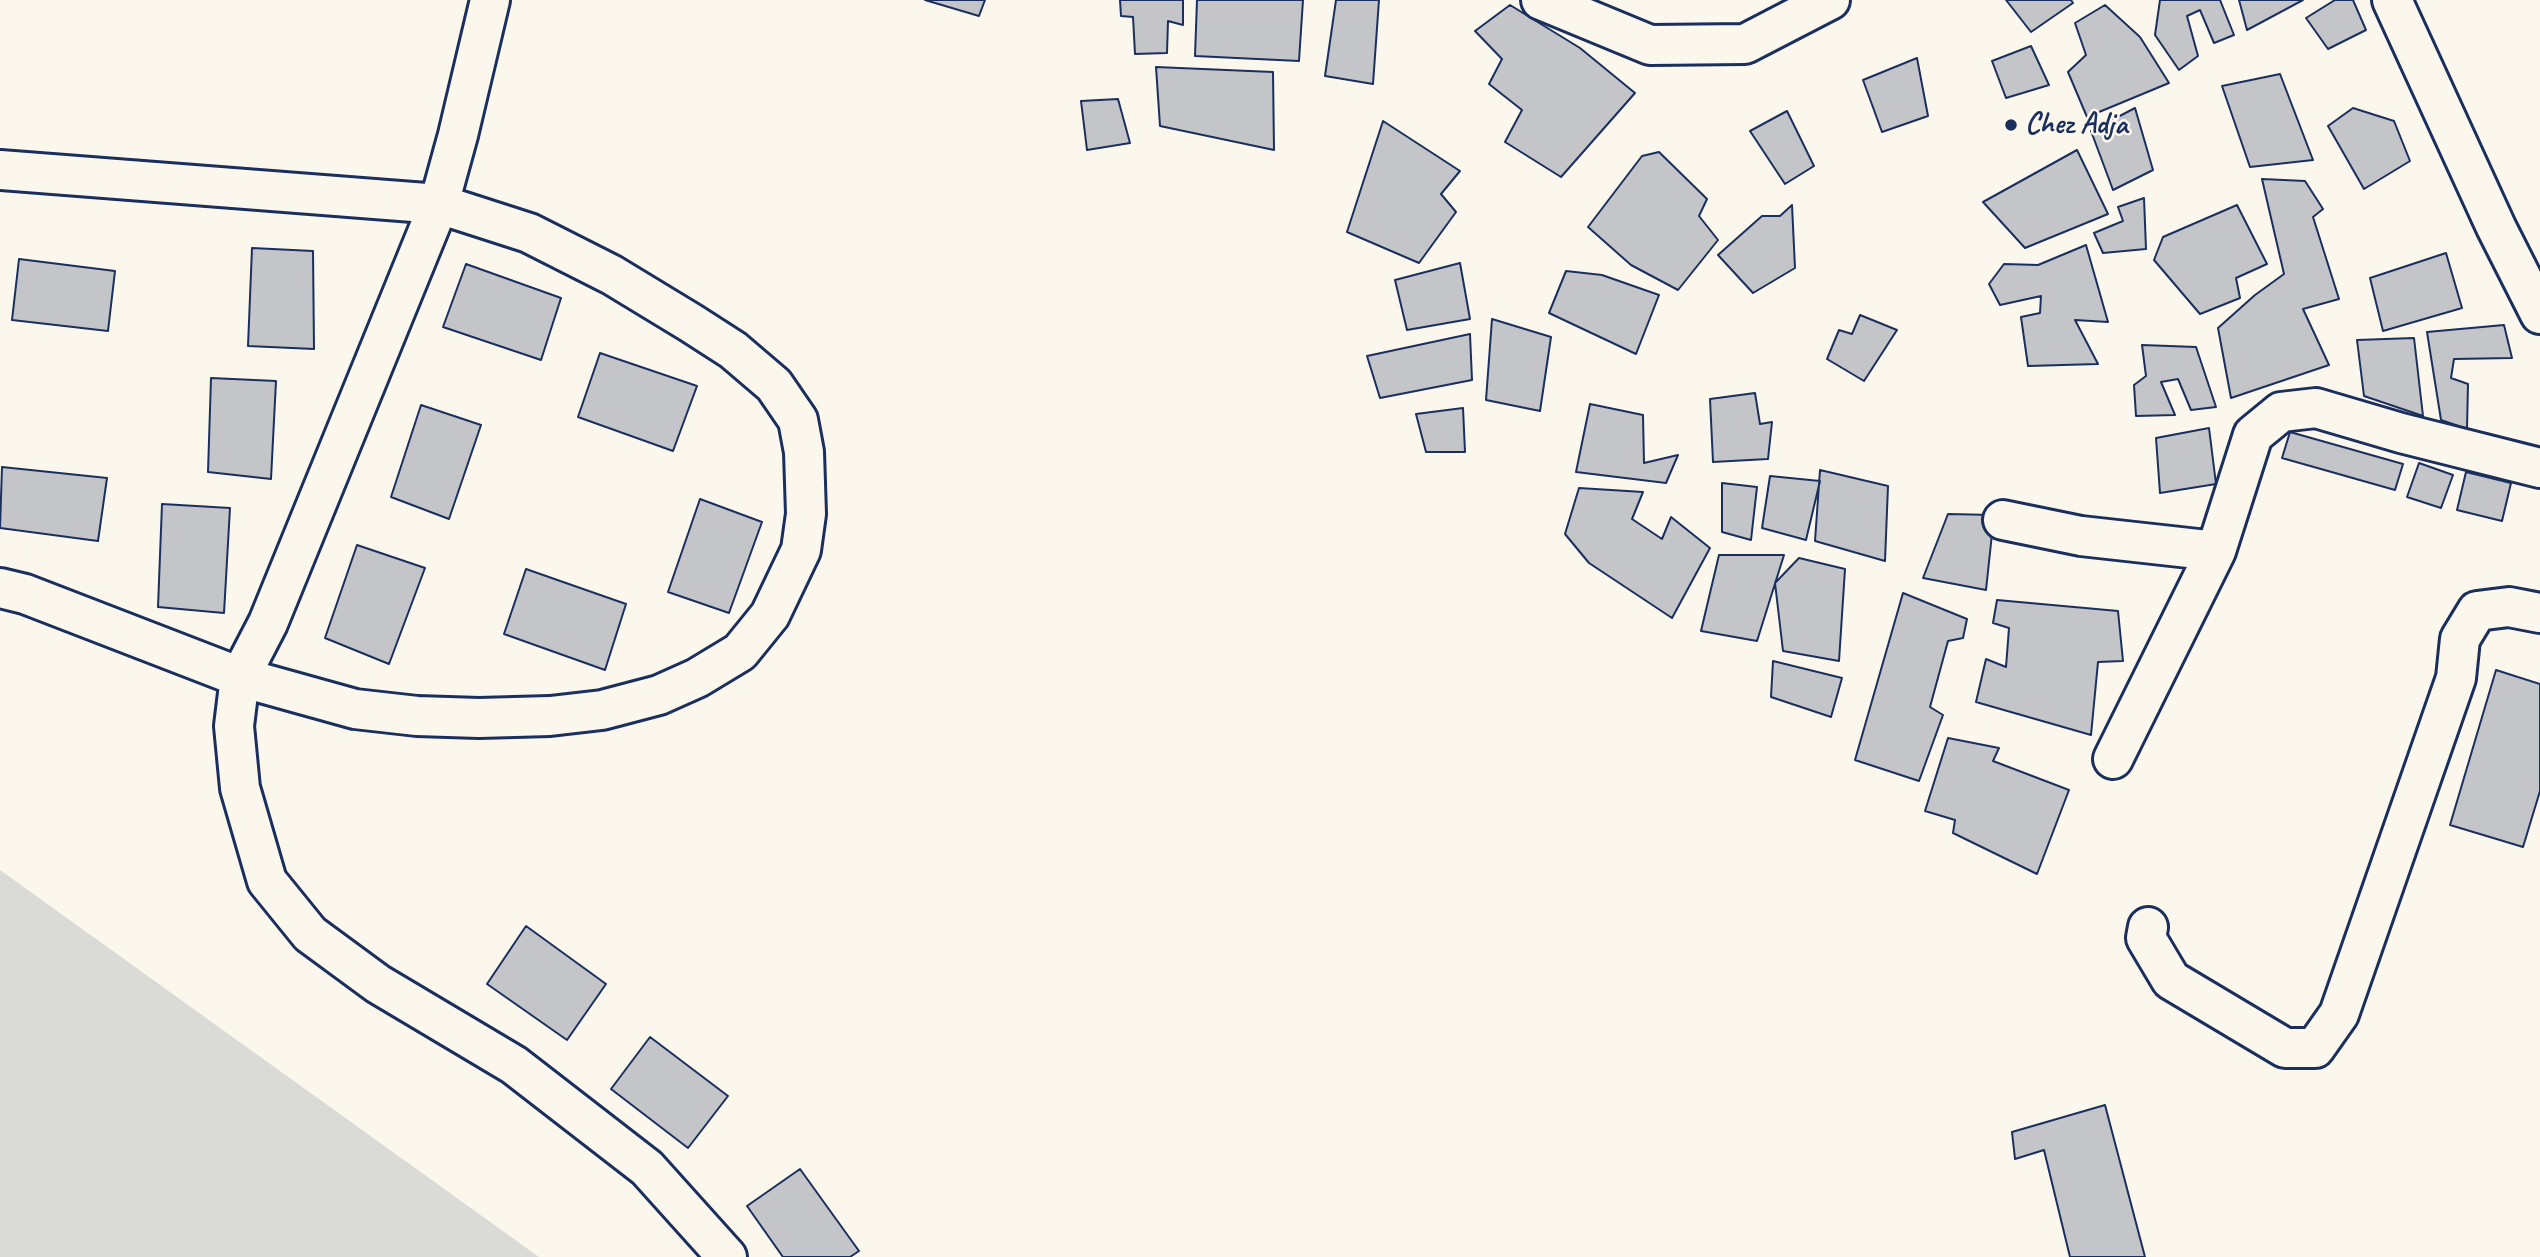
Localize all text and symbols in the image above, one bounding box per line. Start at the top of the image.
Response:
place label: Chez Adja [2025,107,2127,143]
marker: Chez Adja [2003,117,2019,133]

